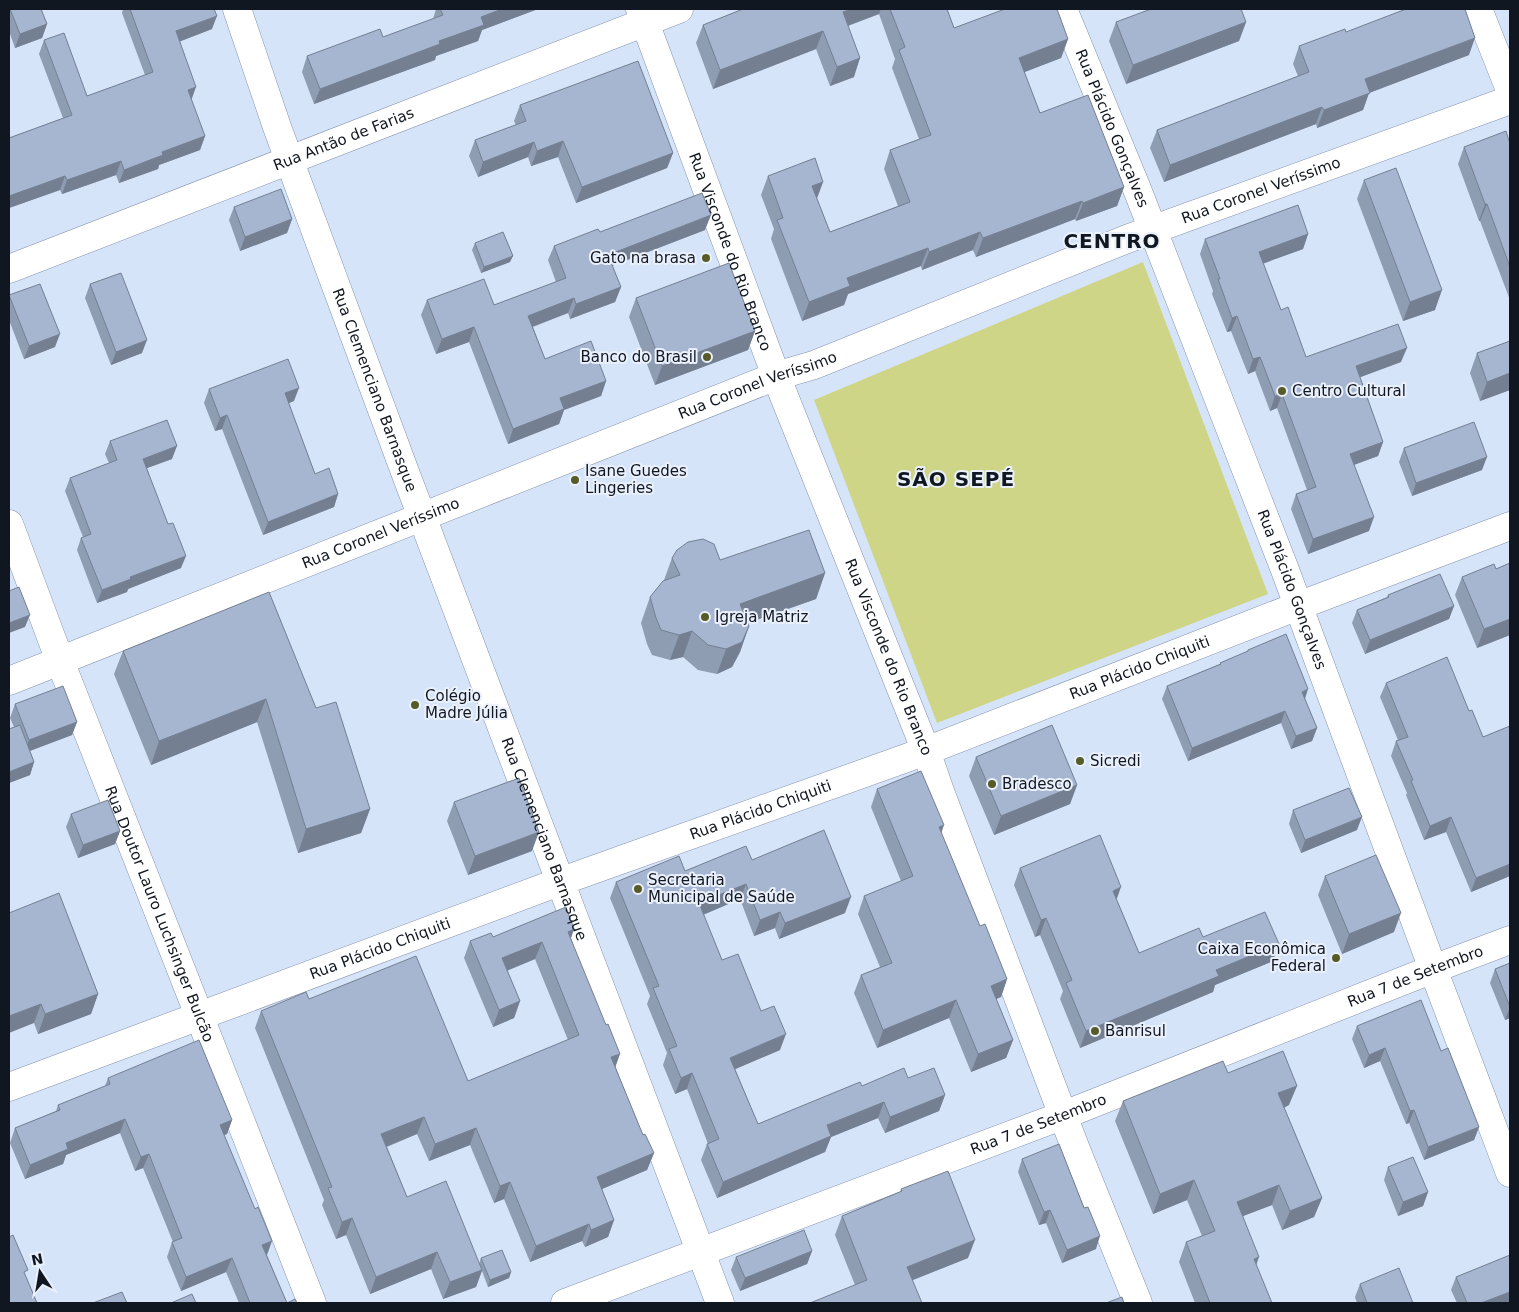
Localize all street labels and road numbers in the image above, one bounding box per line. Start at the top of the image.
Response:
street label: Rua Plácido Gonçalves [1072,47,1152,210]
street label: Rua Antão de Farias [271,104,417,175]
street label: Rua Visconde do Rio Branco [685,150,775,354]
street label: Rua Coronel Veríssimo [1179,153,1343,227]
street label: Rua Clemenciano Barnasque [329,286,421,494]
street label: Rua Coronel Veríssimo [676,348,840,423]
street label: Rua Coronel Veríssimo [299,494,462,573]
street label: Rua Plácido Gonçalves [1253,507,1330,672]
street label: Rua Visconde do Rio Branco [841,556,936,758]
street label: Rua Plácido Chiquiti [1067,632,1212,703]
street label: Rua Clemenciano Barnasque [497,735,591,943]
street label: Rua Plácido Chiquiti [687,777,834,844]
street label: Rua Doutor Lauro Luchsinger Bulcão [101,783,218,1045]
street label: Rua Plácido Chiquiti [307,914,453,983]
street label: Rua 7 de Setembro [1345,942,1486,1011]
street label: Rua 7 de Setembro [968,1090,1109,1158]

